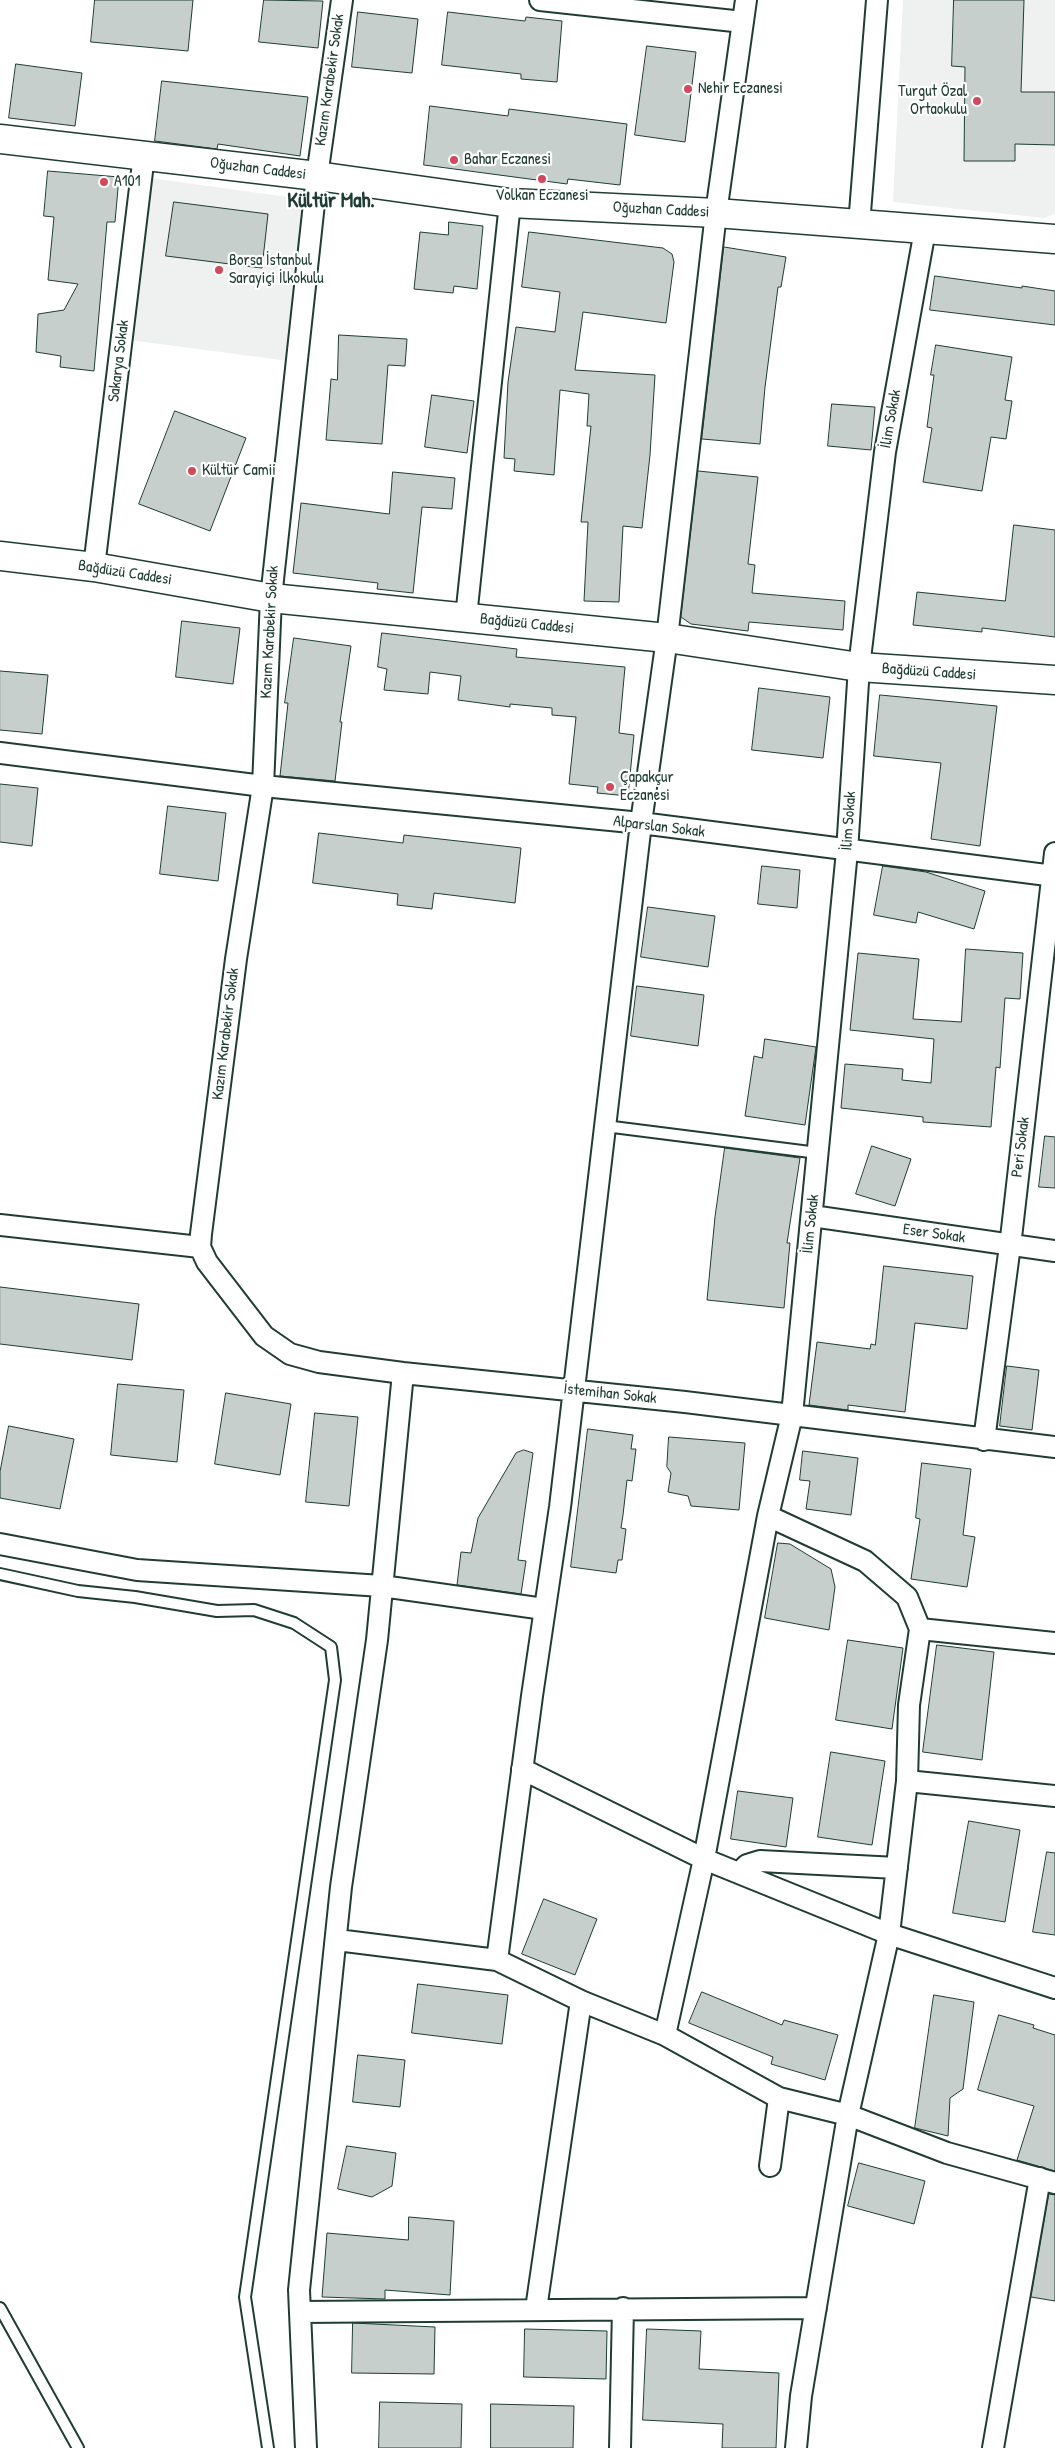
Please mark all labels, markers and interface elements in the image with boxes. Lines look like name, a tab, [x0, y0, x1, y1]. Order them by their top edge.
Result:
street label: Kazım Karabekir Sokak	[311, 13, 349, 147]
place label: Nehir Eczanesi	[698, 79, 783, 99]
place label: Turgut Özal Ortaokulu	[898, 82, 967, 120]
marker: Nehir Eczanesi	[682, 83, 694, 95]
marker: Turgut Özal Ortaokulu	[971, 95, 983, 107]
place label: Bahar Eczanesi	[464, 150, 551, 170]
street label: Oğuzhan Caddesi	[209, 154, 307, 184]
marker: Bahar Eczanesi	[448, 154, 460, 166]
place label: A101	[114, 172, 141, 192]
marker: Volkan Eczanesi	[536, 173, 548, 185]
marker: A101	[98, 176, 110, 188]
place label: Volkan Eczanesi	[495, 186, 589, 206]
district label: Kültür Mah.	[287, 188, 375, 214]
street label: Oğuzhan Caddesi	[612, 198, 710, 222]
place label: Borsa İstanbul Sarayiçi İlkokulu	[229, 251, 324, 289]
marker: Borsa İstanbul Sarayiçi İlkokulu	[213, 264, 225, 276]
street label: Sakarya Sokak	[104, 319, 134, 403]
street label: İlim Sokak	[876, 388, 906, 450]
place label: Kültür Camii	[202, 461, 276, 481]
marker: Kültür Camii	[186, 465, 198, 477]
street label: Bağdüzü Caddesi	[77, 556, 173, 590]
street label: Kazım Karabekir Sokak	[257, 565, 283, 699]
street label: Bağdüzü Caddesi	[479, 610, 575, 638]
street label: Bağdüzü Caddesi	[881, 659, 977, 685]
place label: Çapakçur Eczanesi	[620, 768, 674, 806]
marker: Çapakçur Eczanesi	[604, 781, 616, 793]
street label: İlim Sokak	[837, 791, 861, 851]
street label: Alparslan Sokak	[612, 812, 706, 842]
street label: Kazım Karabekir Sokak	[208, 967, 244, 1101]
street label: Peri Sokak	[1008, 1116, 1034, 1178]
street label: İlim Sokak	[798, 1193, 824, 1255]
street label: Eser Sokak	[902, 1220, 966, 1248]
street label: İstemihan Sokak	[563, 1380, 657, 1408]

